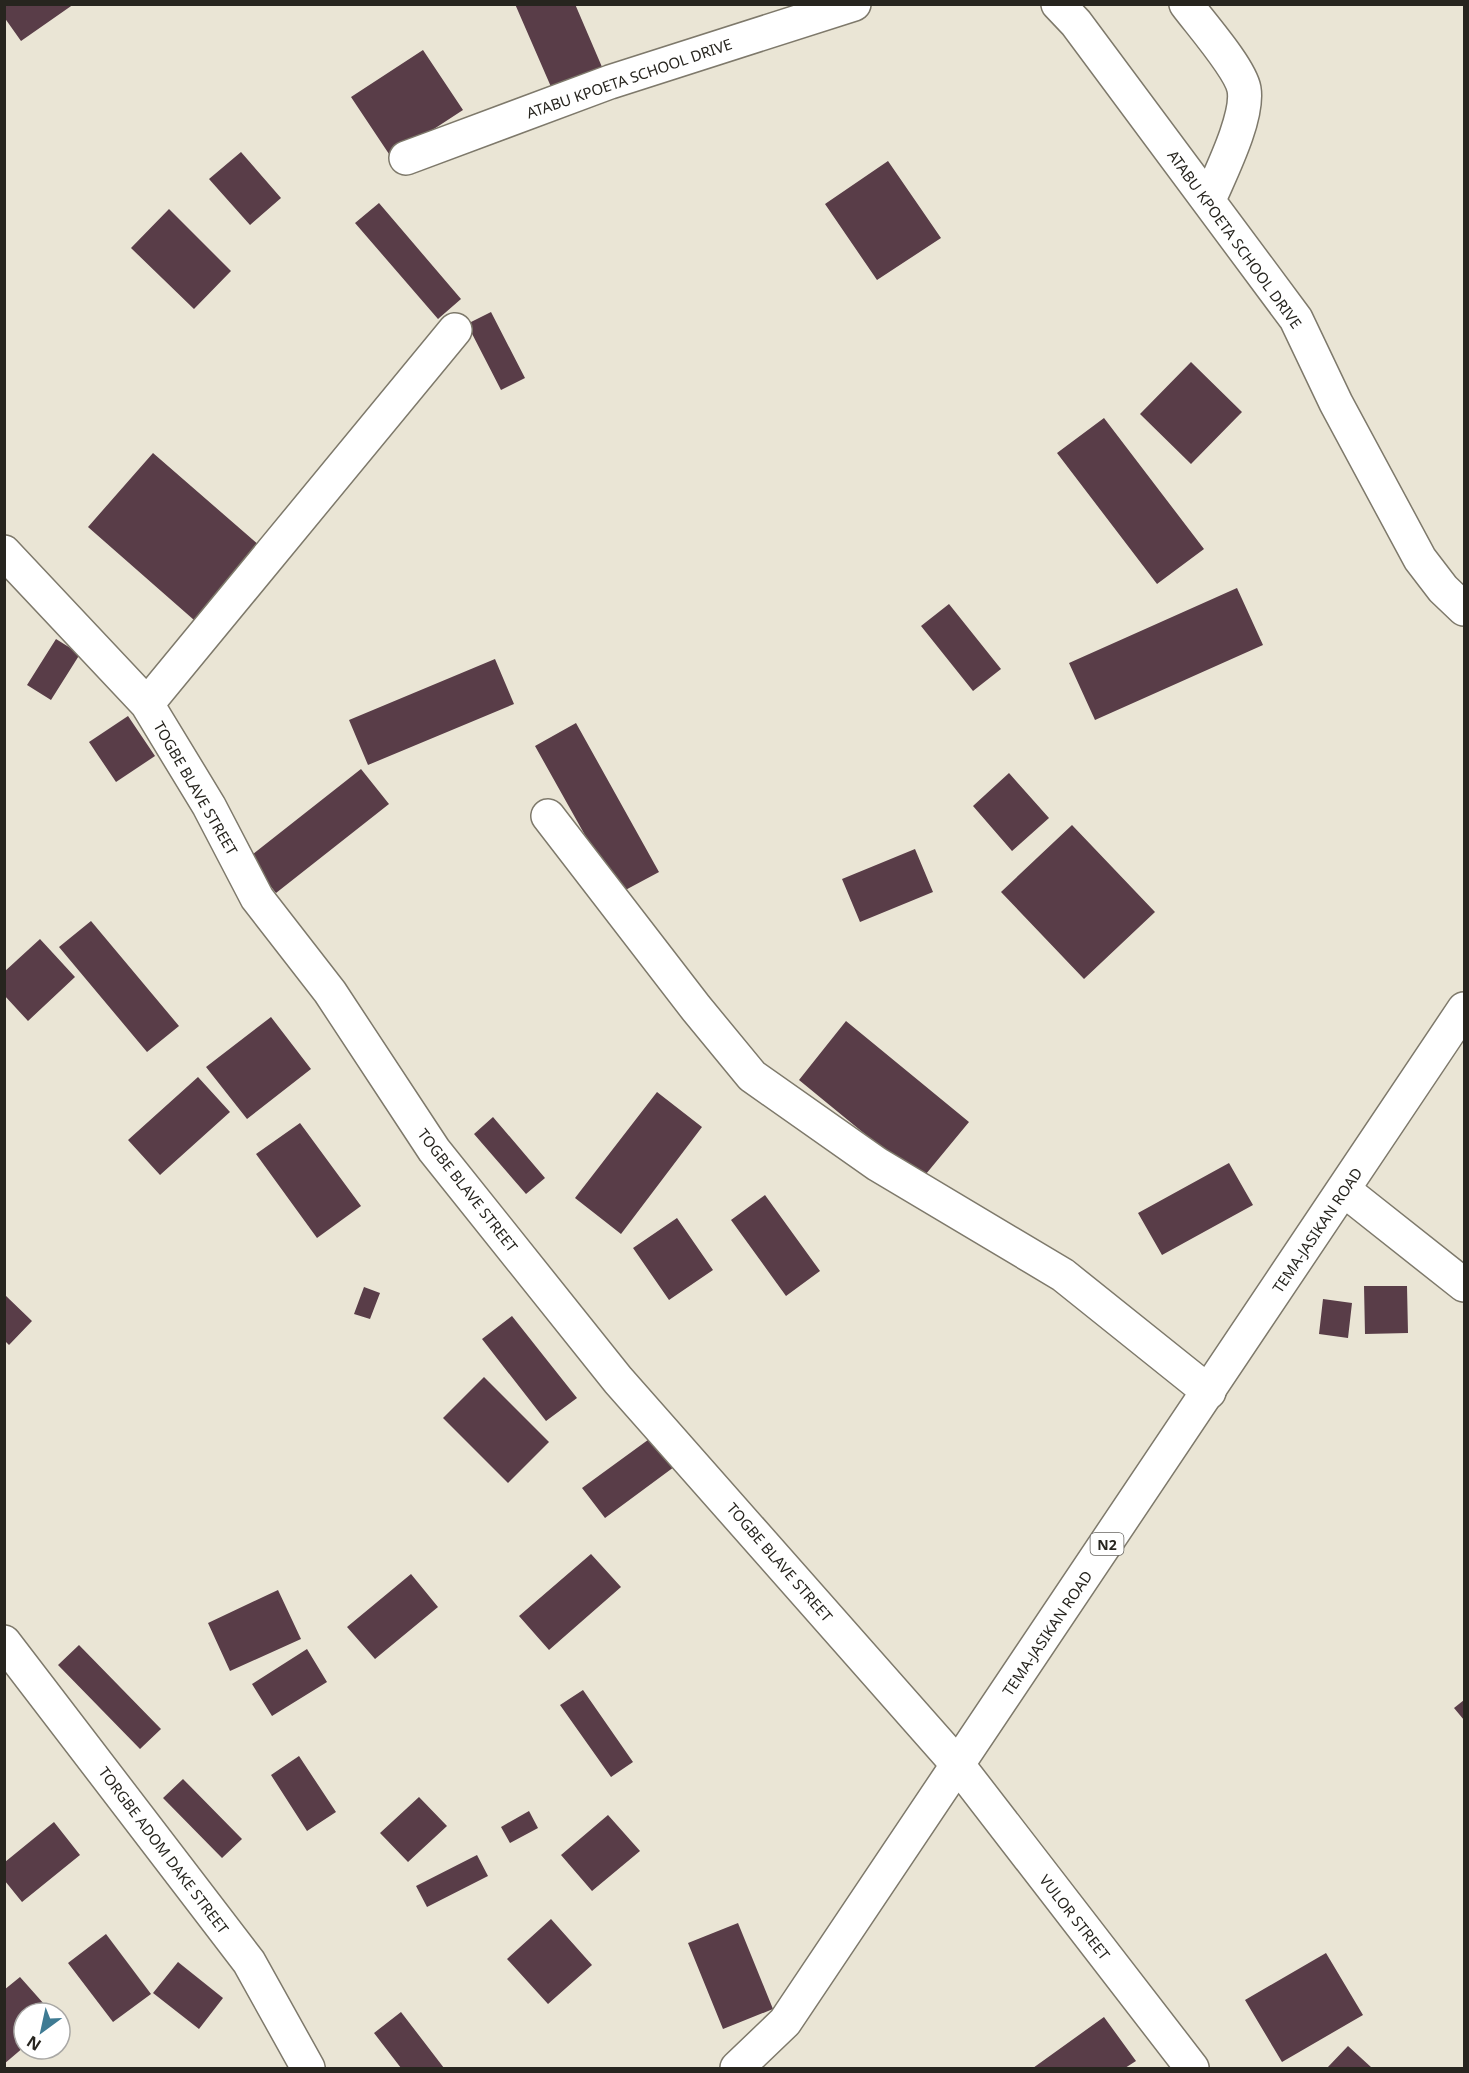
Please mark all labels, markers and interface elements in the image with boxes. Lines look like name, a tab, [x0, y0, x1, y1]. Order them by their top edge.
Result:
street label: ATABU KPOETA SCHOOL DRIVE	[524, 33, 734, 123]
street label: ATABU KPOETA SCHOOL DRIVE	[1163, 146, 1307, 332]
street label: TOGBE BLAVE STREET	[149, 717, 243, 859]
street label: TOGBE BLAVE STREET	[414, 1124, 523, 1256]
street label: TEMA-JASIKAN ROAD	[1268, 1163, 1366, 1297]
street label: TOGBE BLAVE STREET	[723, 1498, 838, 1626]
road number: N2	[1090, 1533, 1124, 1555]
street label: TEMA-JASIKAN ROAD	[998, 1566, 1096, 1700]
street label: TORGBE ADOM DAKE STREET	[94, 1762, 234, 1938]
street label: VULOR STREET	[1035, 1870, 1115, 1964]
north arrow	[12, 2001, 72, 2061]
text: N	[22, 2031, 45, 2056]

